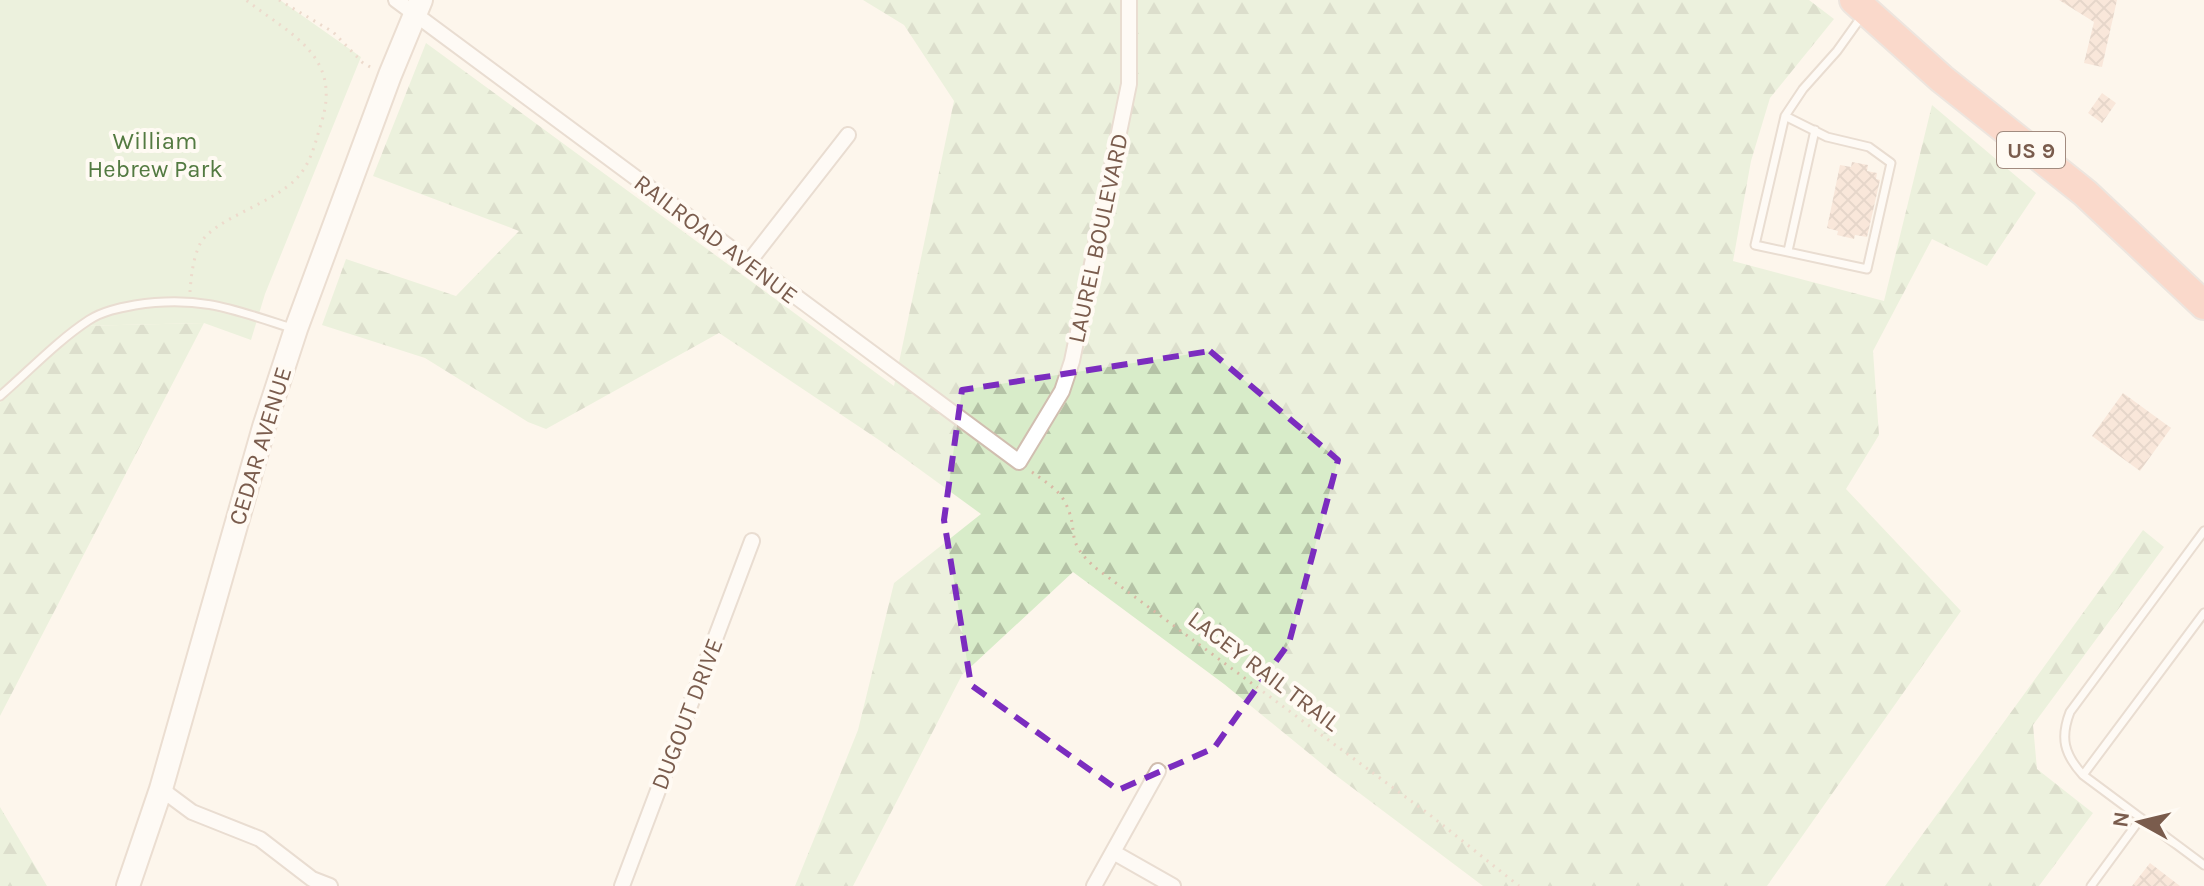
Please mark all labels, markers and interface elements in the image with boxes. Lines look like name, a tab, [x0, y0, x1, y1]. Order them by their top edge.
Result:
park label: William Hebrew Park	[87, 127, 223, 183]
street label: LAUREL BOULEVARD	[1062, 131, 1134, 345]
road number: US 9	[1997, 132, 2065, 168]
street label: RAILROAD AVENUE	[629, 168, 803, 310]
street label: CEDAR AVENUE	[223, 364, 297, 528]
street label: LACEY RAIL TRAIL	[1183, 605, 1346, 738]
street label: DUGOUT DRIVE	[645, 634, 729, 794]
north arrow	[2100, 782, 2180, 862]
text: N	[2107, 810, 2135, 829]

